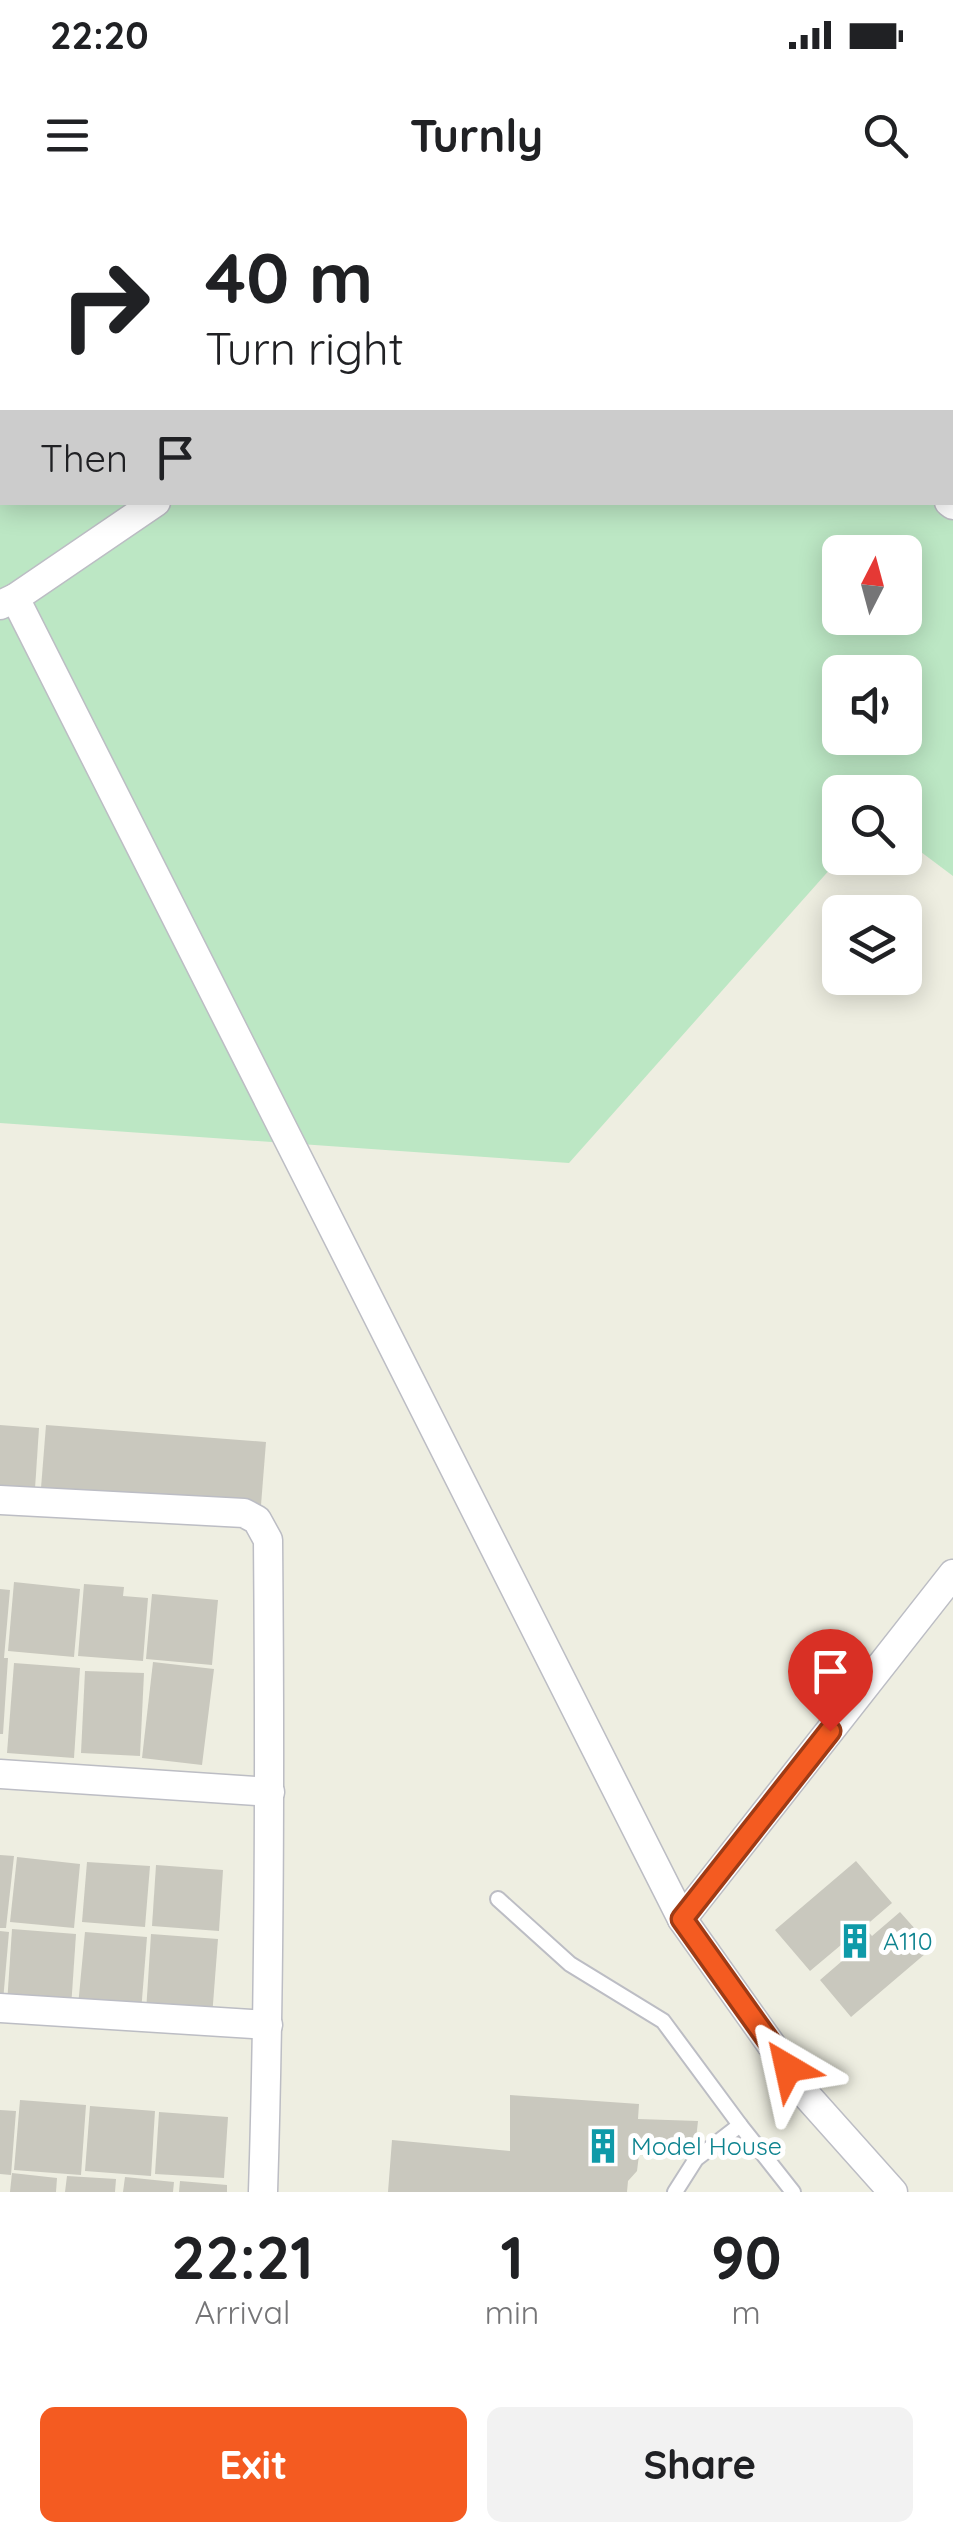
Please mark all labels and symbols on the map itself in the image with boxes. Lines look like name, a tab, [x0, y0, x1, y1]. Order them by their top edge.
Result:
north arrow	[822, 535, 922, 635]
pin	[788, 1629, 873, 1732]
building icon: A110	[836, 1922, 874, 1960]
place label: A110	[883, 1925, 933, 1956]
position arrow	[736, 2016, 840, 2120]
building icon: Model House	[584, 2127, 622, 2165]
place label: Model House	[631, 2130, 782, 2161]

